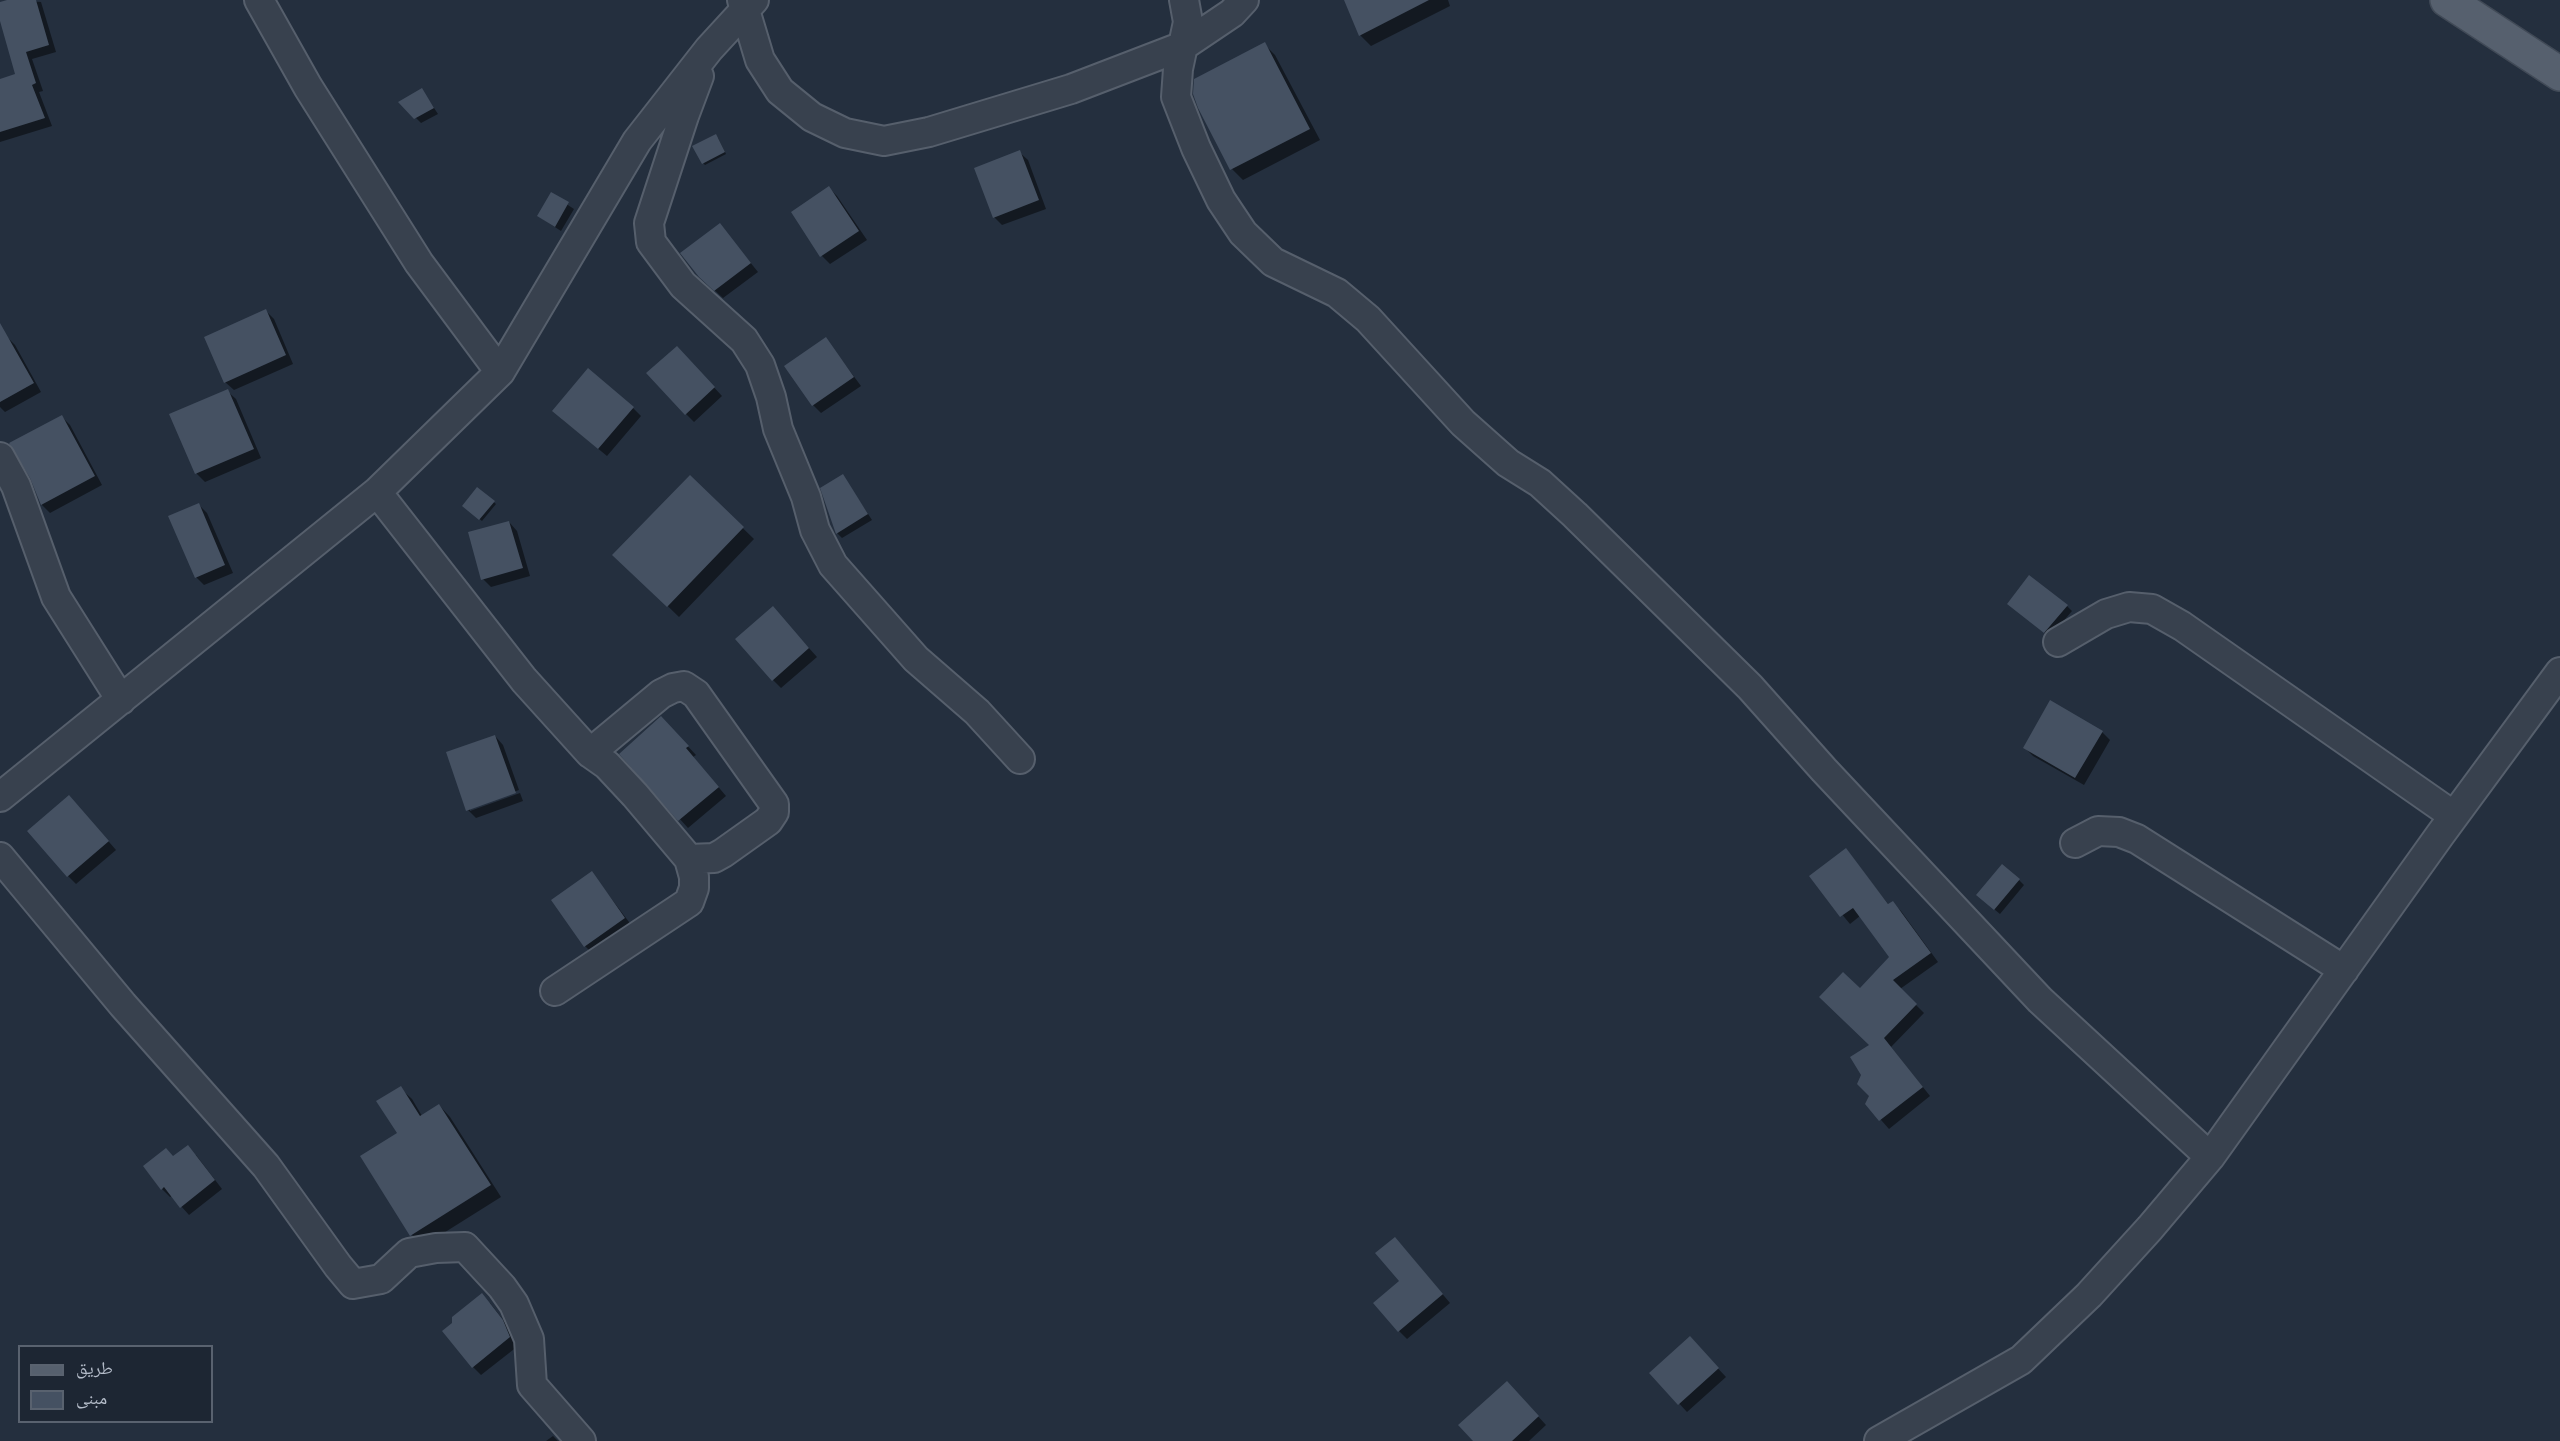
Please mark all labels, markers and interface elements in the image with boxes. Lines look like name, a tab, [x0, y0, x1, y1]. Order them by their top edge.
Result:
legend	[18, 1345, 213, 1423]
text: طريق	[76, 1357, 113, 1378]
text: مبنى	[76, 1387, 107, 1408]

